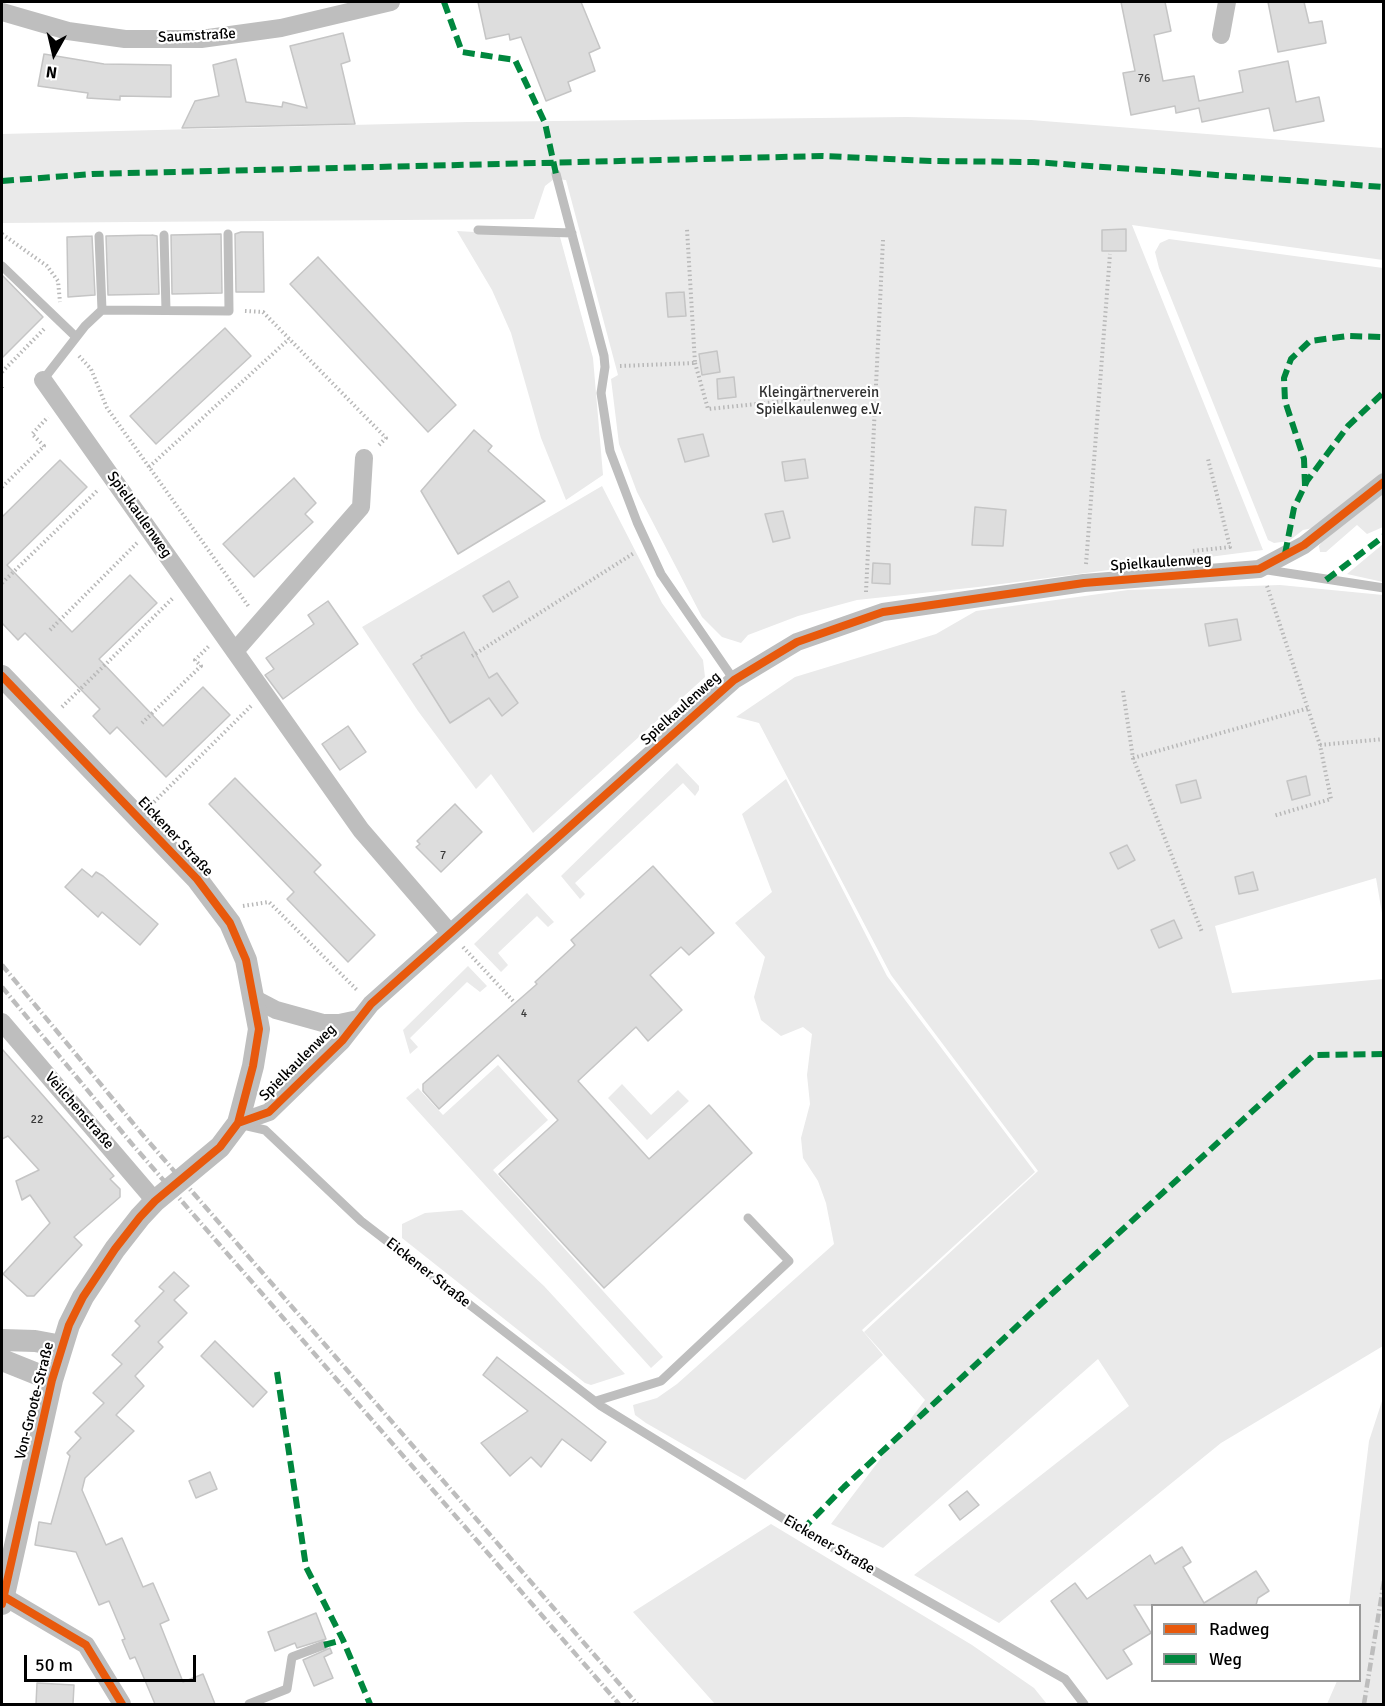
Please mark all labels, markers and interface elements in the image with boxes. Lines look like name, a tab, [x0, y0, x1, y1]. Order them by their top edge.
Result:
north arrow	[24, 24, 84, 84]
street label: Saumstraße	[158, 25, 236, 47]
text: N	[45, 61, 58, 83]
house number: 76	[1138, 72, 1150, 86]
park label: Kleingärtnerverein Spielkaulenweg e.V.	[756, 384, 882, 419]
street label: Spielkaulenweg	[103, 468, 175, 562]
street label: Spielkaulenweg	[1110, 550, 1212, 576]
street label: Spielkaulenweg	[637, 668, 725, 750]
street label: Eickener Straße	[134, 793, 216, 881]
house number: 7	[440, 849, 446, 863]
house number: 4	[521, 1007, 527, 1021]
street label: Spielkaulenweg	[256, 1021, 340, 1105]
street label: Veilchenstraße	[41, 1069, 117, 1153]
house number: 22	[31, 1113, 43, 1127]
street label: Eickener Straße	[382, 1234, 474, 1312]
street label: Von-Groote-Straße	[12, 1340, 58, 1462]
street label: Eickener Straße	[780, 1512, 878, 1578]
legend	[1151, 1604, 1361, 1682]
text: Radweg	[1209, 1618, 1270, 1640]
scale bar	[27, 1643, 200, 1681]
text: Weg	[1209, 1648, 1242, 1670]
text: 50 m	[35, 1654, 73, 1676]

